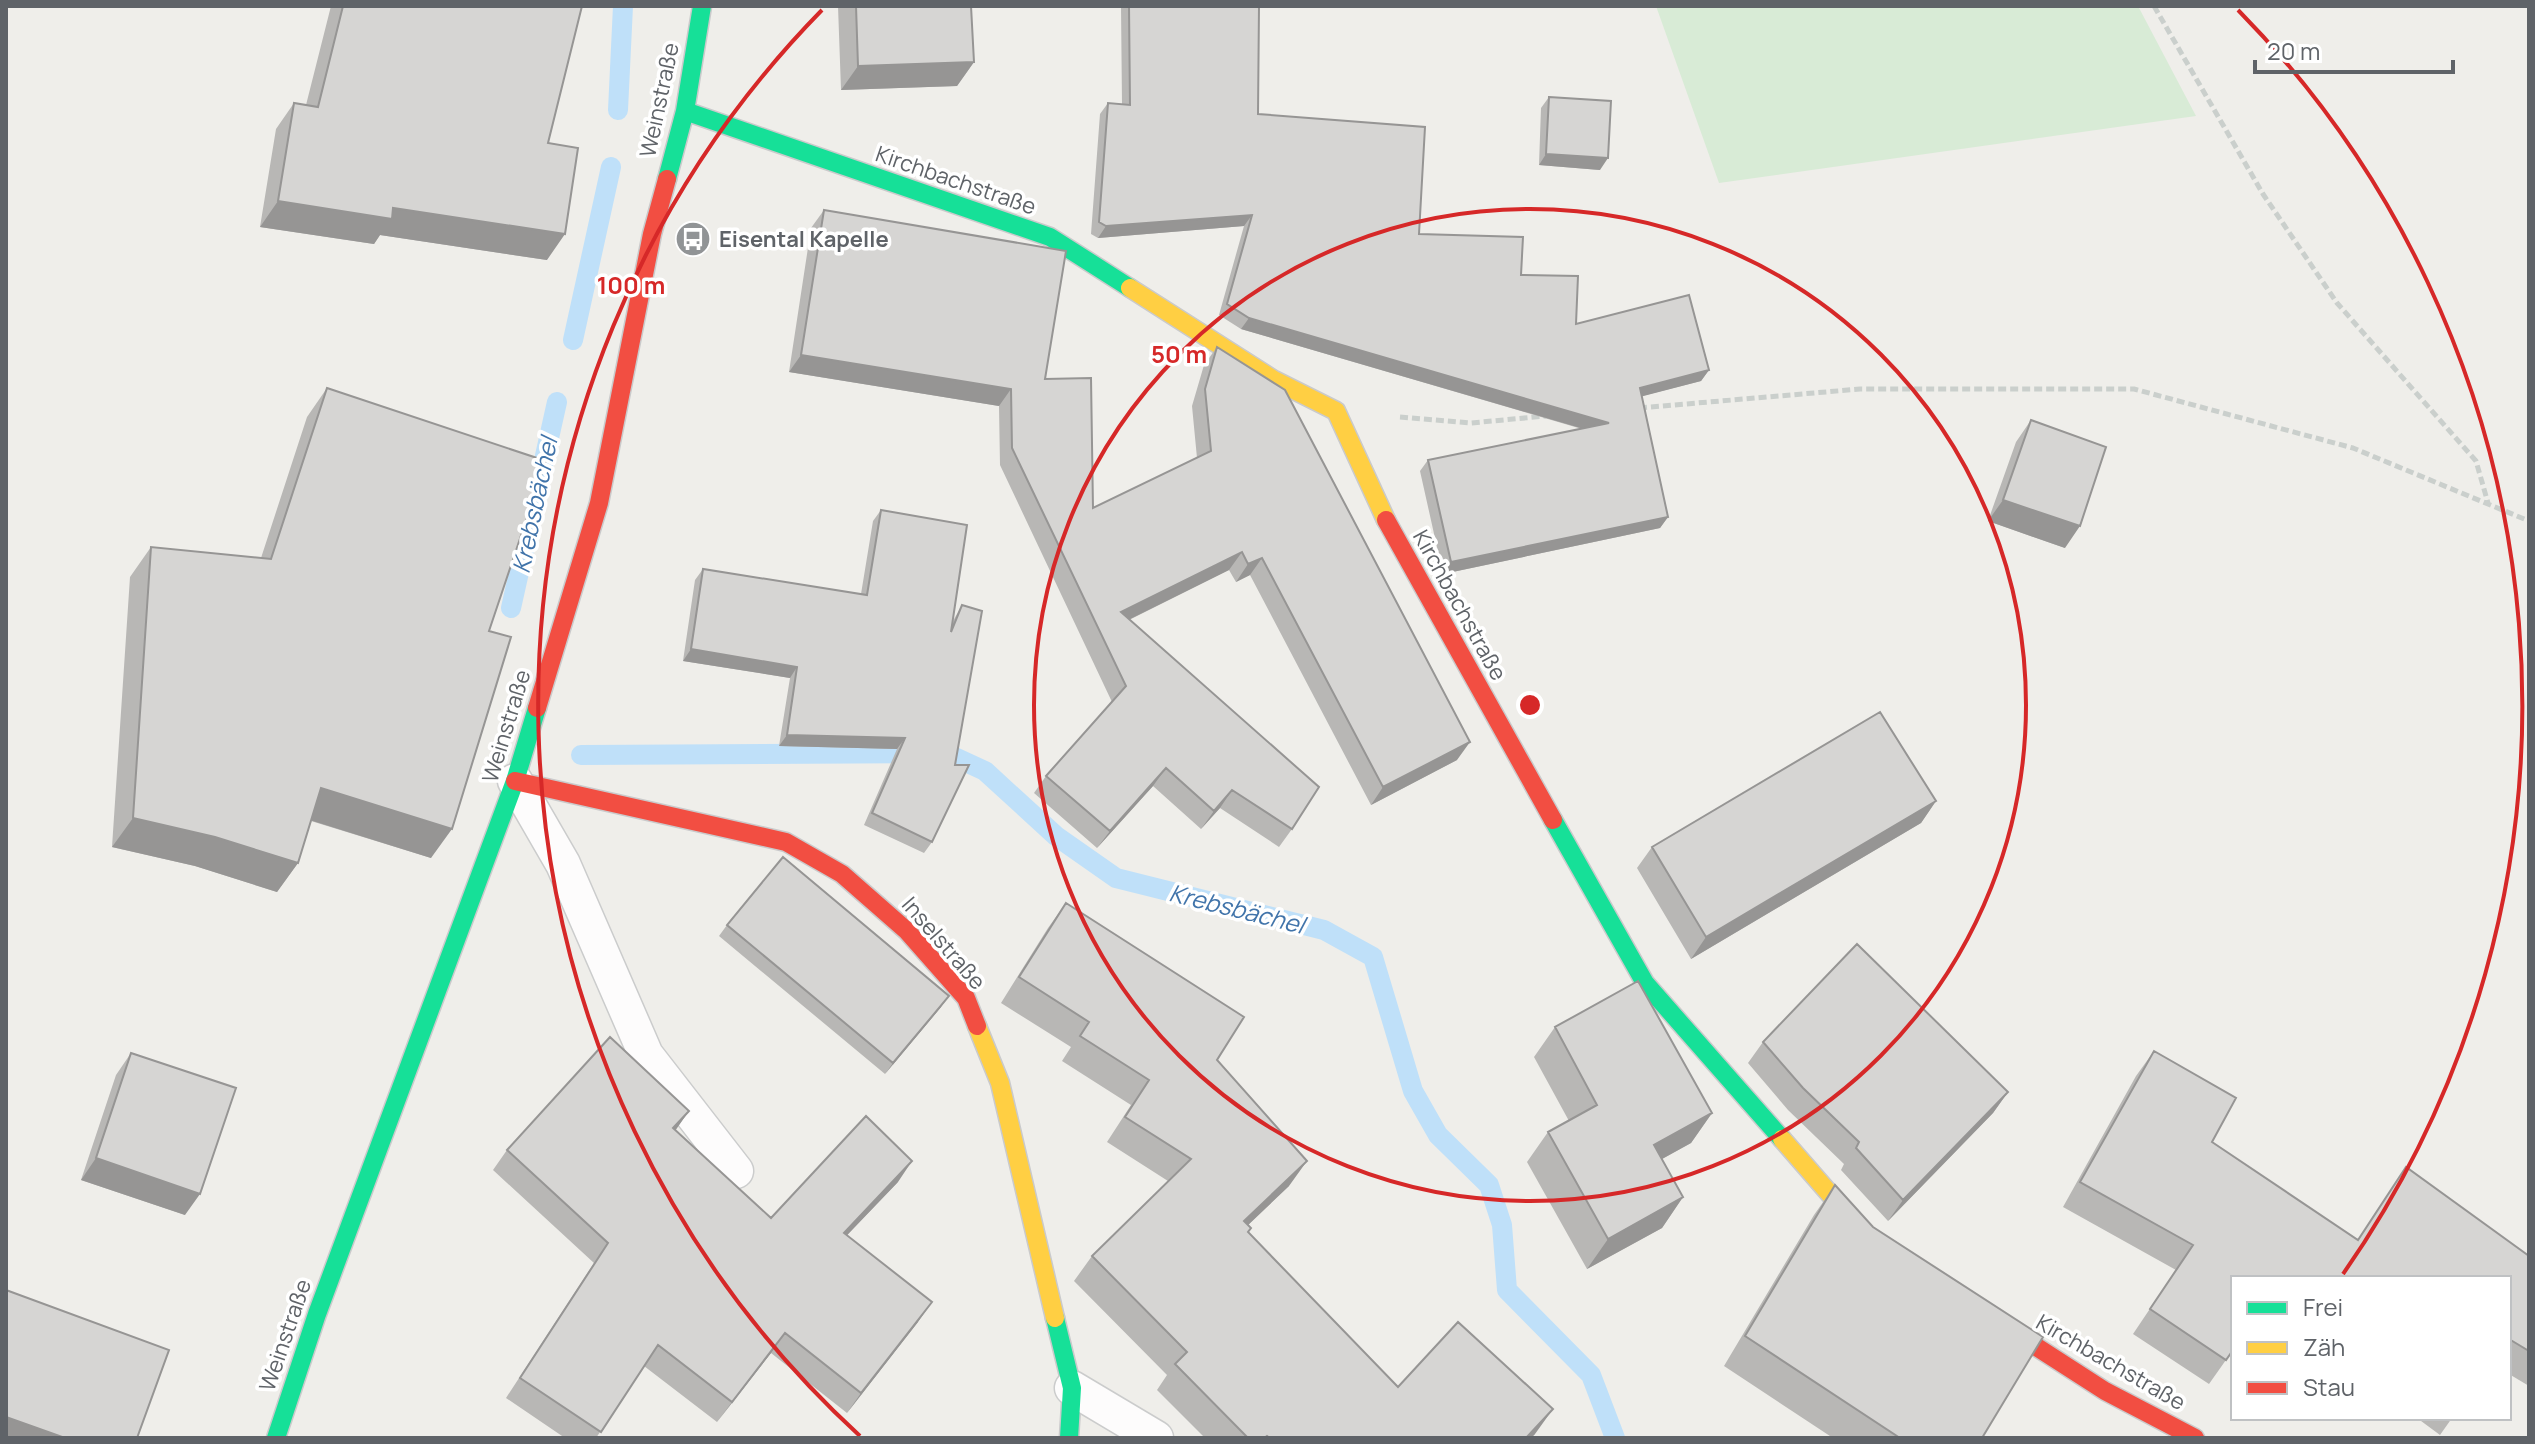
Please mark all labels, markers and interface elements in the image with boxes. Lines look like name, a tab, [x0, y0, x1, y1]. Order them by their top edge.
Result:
scale bar	[2255, 24, 2453, 74]
text: 20 m	[2267, 34, 2320, 67]
street label: Weinstraße	[632, 40, 686, 160]
street label: Kirchbachstraße	[872, 139, 1040, 222]
bus stop icon: Eisental Kapelle	[674, 220, 712, 258]
place label: Eisental Kapelle	[719, 224, 889, 254]
text: 100 m	[597, 268, 665, 301]
text: 50 m	[1151, 337, 1207, 370]
water label: Krebsbächel	[504, 431, 565, 576]
street label: Kirchbachstraße	[1406, 524, 1514, 686]
street label: Weinstraße	[475, 666, 537, 786]
centre of rings	[1516, 691, 1544, 719]
water label: Krebsbächel	[1166, 875, 1311, 942]
street label: Inselstraße	[895, 890, 993, 996]
street label: Weinstraße	[252, 1275, 318, 1395]
legend	[2231, 1276, 2511, 1420]
text: Frei	[2303, 1290, 2343, 1323]
street label: Kirchbachstraße	[2031, 1307, 2191, 1417]
text: Zäh	[2303, 1330, 2345, 1363]
text: Stau	[2303, 1370, 2355, 1403]

